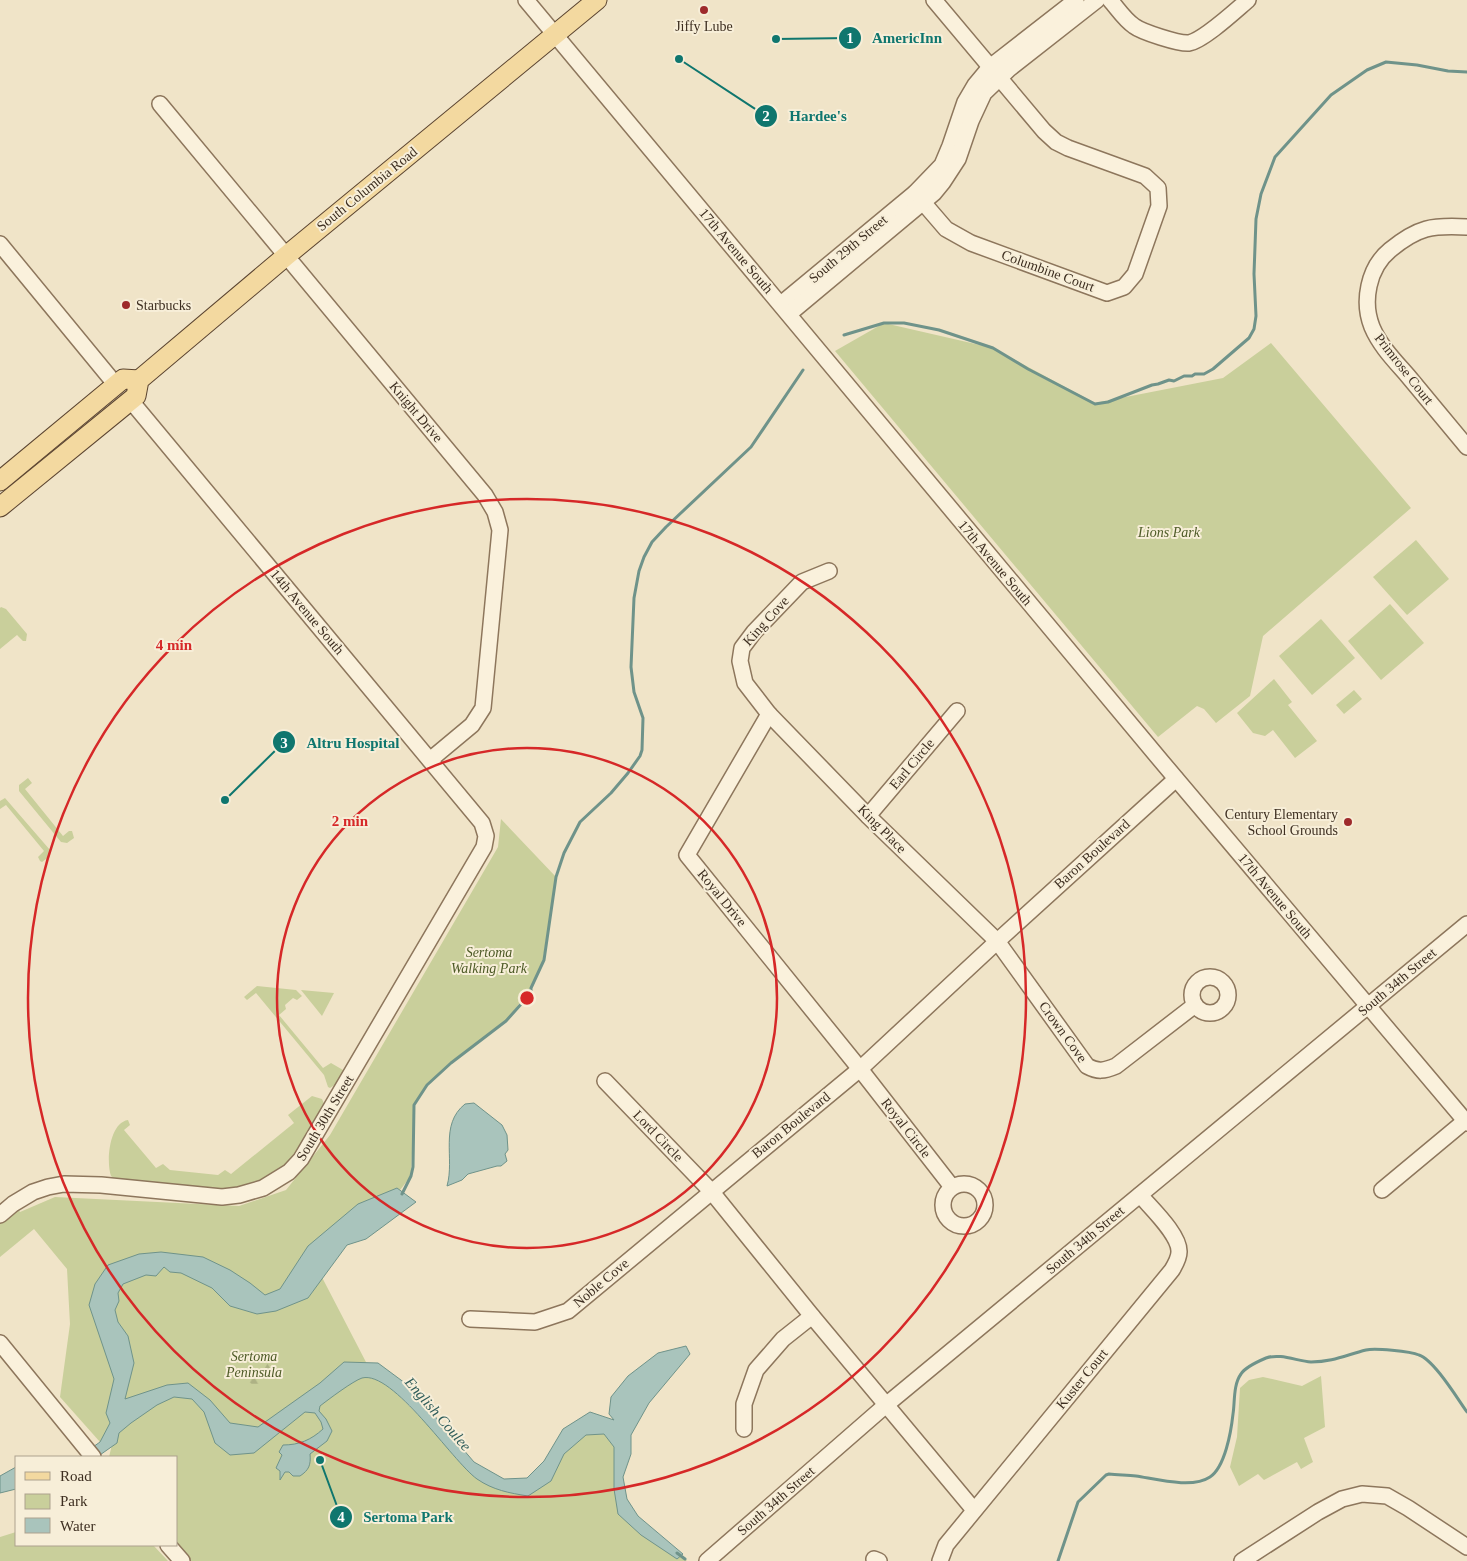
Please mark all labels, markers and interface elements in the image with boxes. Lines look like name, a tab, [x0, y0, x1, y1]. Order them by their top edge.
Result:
marker: Jiffy Lube	[698, 4, 710, 16]
place label: Jiffy Lube	[675, 19, 733, 34]
callout: AmericInn	[837, 23, 952, 53]
text: 1	[846, 30, 854, 46]
text: AmericInn	[872, 30, 943, 46]
callout: Hardee's	[754, 101, 856, 131]
text: 2	[762, 108, 770, 124]
text: Hardee's	[789, 108, 847, 124]
street label: South Columbia Road	[314, 144, 420, 234]
street label: 17th Avenue South	[696, 205, 776, 297]
street label: South 29th Street	[806, 212, 890, 286]
street label: Columbine Court	[1000, 247, 1097, 295]
place label: Starbucks	[136, 298, 191, 313]
marker: Starbucks	[120, 299, 132, 311]
street label: Primrose Court	[1372, 331, 1436, 408]
street label: Knight Drive	[386, 379, 446, 445]
street label: 17th Avenue South	[955, 517, 1035, 609]
park label: Lions Park	[1137, 525, 1201, 540]
street label: 14th Avenue South	[267, 566, 347, 658]
street label: King Cove	[740, 593, 792, 649]
text: 4 min	[156, 637, 193, 653]
callout: Altru Hospital	[272, 727, 410, 757]
text: 3	[280, 735, 288, 751]
text: Altru Hospital	[307, 735, 399, 751]
street label: Earl Circle	[887, 736, 937, 792]
street label: King Place	[855, 802, 909, 856]
place label: Century Elementary School Grounds	[1225, 807, 1338, 838]
text: 2 min	[332, 813, 369, 829]
street label: Baron Boulevard	[1051, 816, 1133, 892]
marker: Century Elementary School Grounds	[1342, 816, 1354, 828]
street label: 17th Avenue South	[1235, 850, 1315, 942]
street label: Royal Drive	[695, 867, 749, 929]
park label: Sertoma Walking Park	[451, 945, 528, 976]
street label: South 34th Street	[1355, 945, 1439, 1019]
centre of rings	[518, 989, 536, 1007]
street label: Crown Cove	[1036, 999, 1090, 1065]
street label: South 30th Street	[294, 1072, 357, 1164]
street label: Baron Boulevard	[749, 1089, 833, 1161]
street label: Royal Circle	[878, 1095, 934, 1161]
street label: Lord Circle	[630, 1107, 686, 1165]
street label: South 34th Street	[1043, 1203, 1127, 1277]
street label: Noble Cove	[570, 1256, 632, 1310]
street label: Kuster Court	[1053, 1346, 1111, 1412]
park label: Sertoma Peninsula	[225, 1349, 282, 1380]
water label: English Coulee	[401, 1373, 474, 1454]
legend	[15, 1456, 178, 1546]
street label: South 34th Street	[734, 1463, 818, 1539]
text: Road	[60, 1468, 92, 1484]
text: Park	[60, 1493, 88, 1509]
callout: Sertoma Park	[329, 1502, 463, 1532]
text: 4	[337, 1509, 345, 1525]
text: Sertoma Park	[363, 1509, 453, 1525]
text: Water	[60, 1518, 95, 1534]

